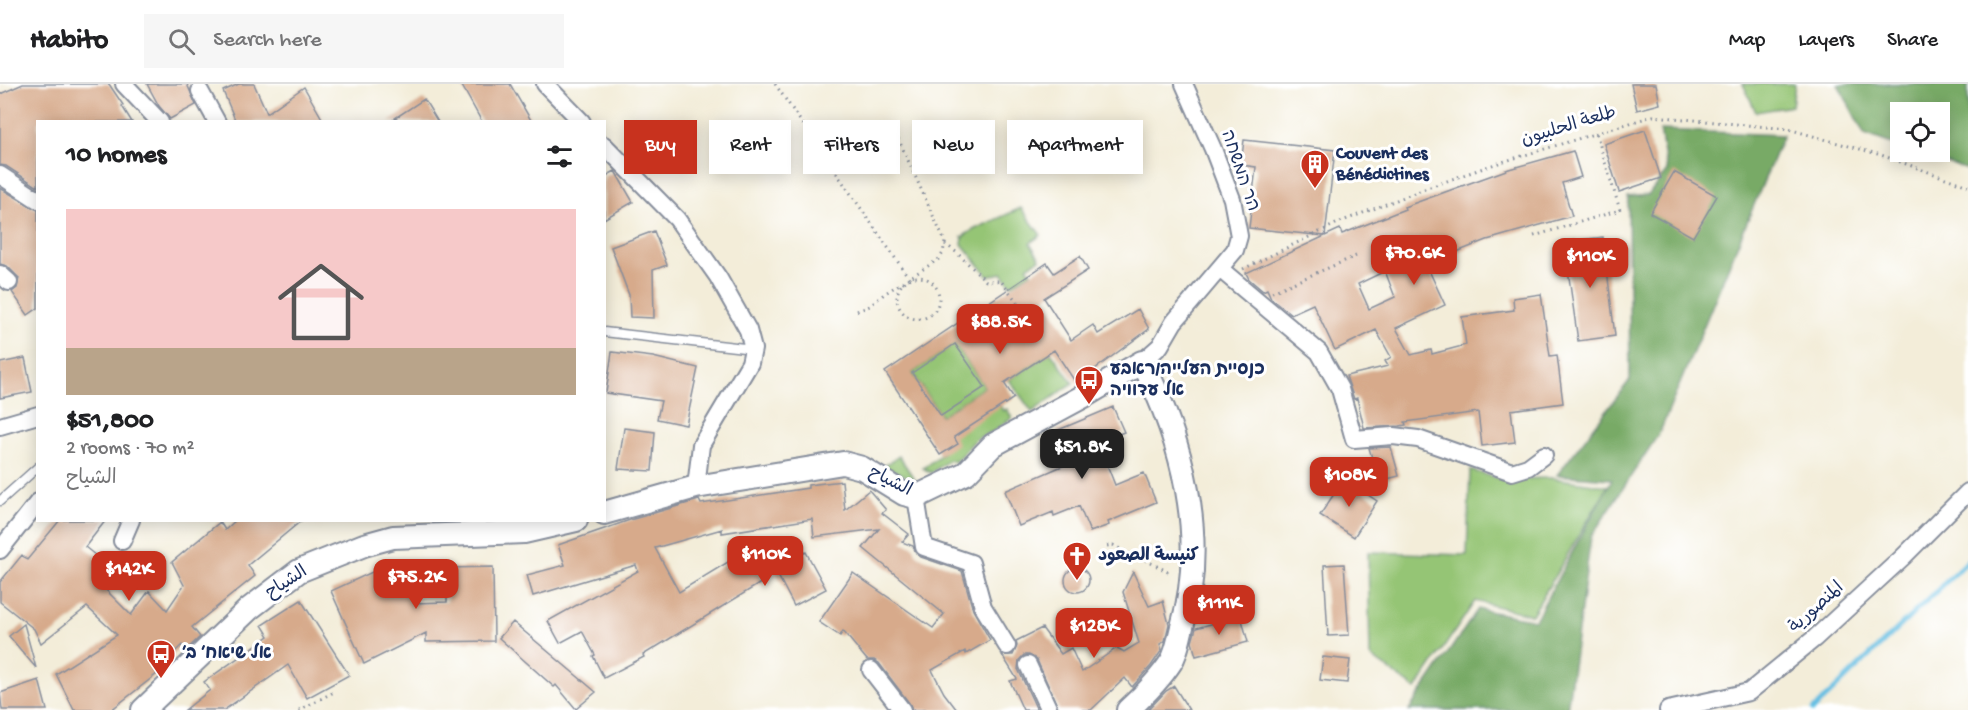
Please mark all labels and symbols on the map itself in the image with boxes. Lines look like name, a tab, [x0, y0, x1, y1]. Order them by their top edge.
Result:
street label: طلعة الحلبيون	[1519, 103, 1619, 151]
street label: הר המשחה	[1215, 128, 1263, 214]
place label: Couvent des Bénédictines	[1335, 144, 1430, 186]
building icon: Couvent des Bénédictines	[1299, 148, 1331, 190]
pin: $70.6K	[1365, 235, 1463, 286]
pin: $110K	[1548, 238, 1632, 289]
pin: $88.5K	[951, 304, 1049, 355]
place label: כנסיית העלייה/ראבע אל עדוויה	[1110, 359, 1265, 402]
bus stop icon: כנסיית העלייה/ראבע אל עדוויה	[1073, 364, 1105, 406]
pin: $51.8K	[1033, 429, 1131, 480]
pin: $108K	[1307, 457, 1391, 508]
street label: الشياح	[865, 462, 915, 502]
pin: $110K	[723, 536, 807, 587]
church icon: كنيسة الصعود	[1061, 540, 1093, 582]
place label: كنيسة الصعود	[1098, 545, 1199, 567]
pin: $142K	[87, 551, 171, 602]
pin: $75.2K	[367, 559, 465, 610]
street label: الشياح	[262, 562, 312, 604]
street label: المنصورية	[1785, 578, 1849, 638]
pin: $111K	[1177, 585, 1261, 636]
pin: $128K	[1052, 608, 1136, 659]
bus stop icon: אל שיאח׳ ב׳	[145, 638, 177, 680]
place label: אל שיאח׳ ב׳	[182, 642, 272, 665]

